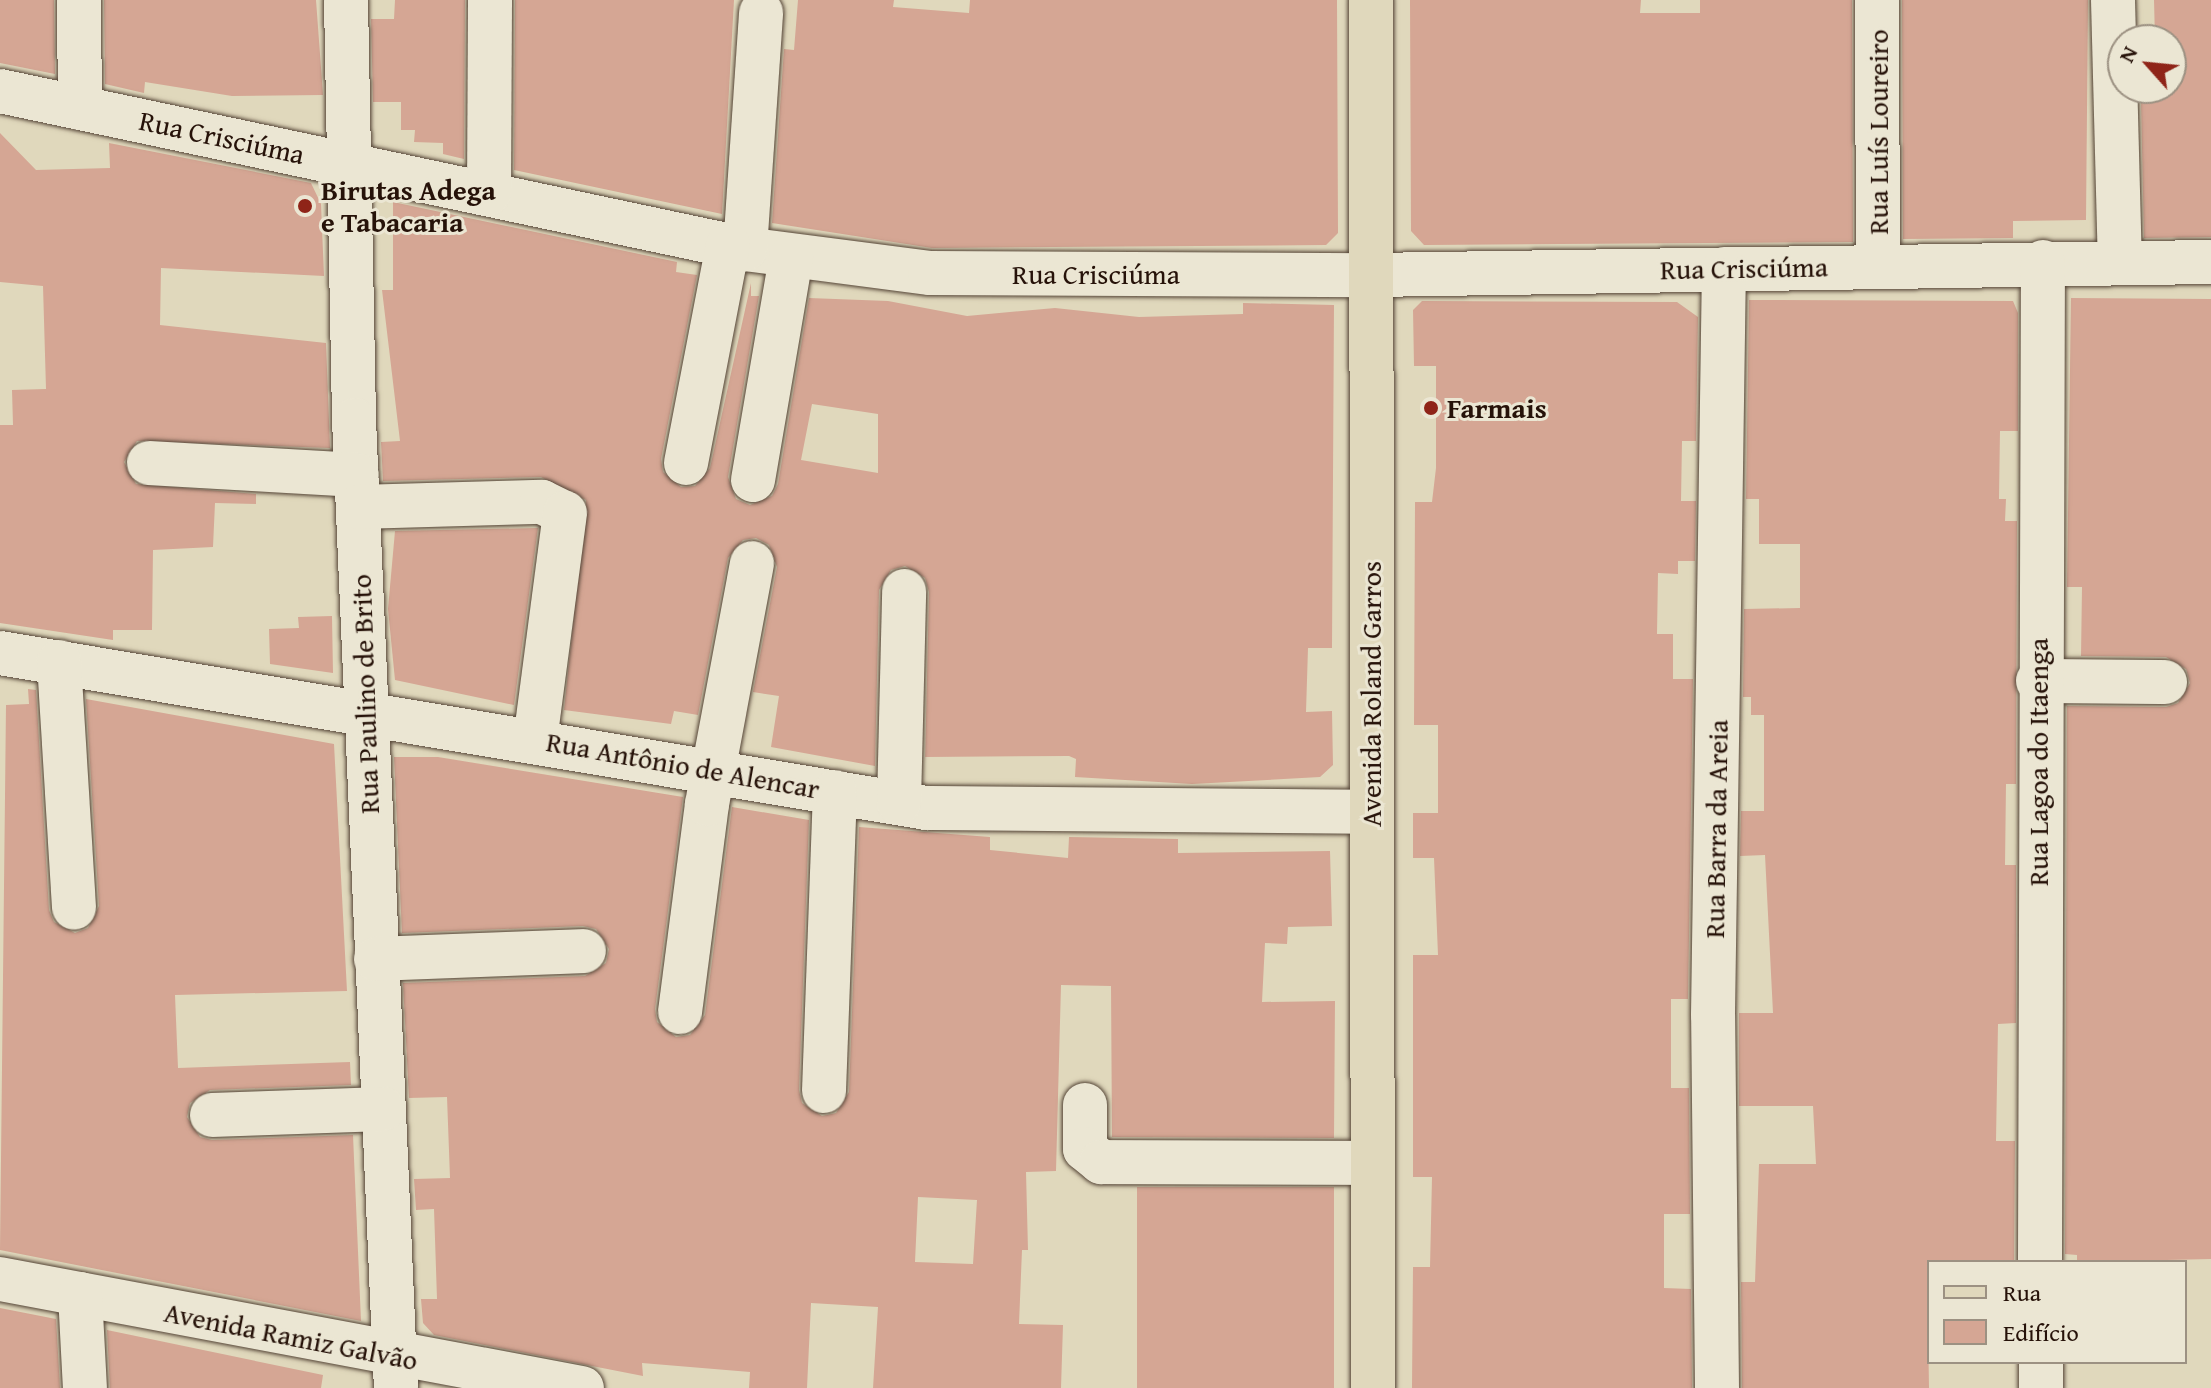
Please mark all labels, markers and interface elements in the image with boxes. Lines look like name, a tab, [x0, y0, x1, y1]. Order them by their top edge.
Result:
north arrow	[2107, 24, 2187, 104]
street label: Rua Luís Loureiro	[1861, 29, 1895, 235]
text: N	[2110, 40, 2145, 68]
street label: Rua Crisciúma	[136, 103, 308, 171]
place label: Birutas Adega e Tabacaria	[321, 173, 496, 239]
marker: Birutas Adega e Tabacaria	[296, 197, 314, 215]
street label: Rua Crisciúma	[1660, 250, 1828, 286]
street label: Rua Crisciúma	[1012, 257, 1180, 291]
place label: Farmais	[1447, 391, 1547, 425]
marker: Farmais	[1422, 399, 1440, 417]
street label: Avenida Roland Garros	[1354, 561, 1388, 827]
street label: Rua Paulino de Brito	[344, 574, 386, 814]
street label: Rua Lagoa do Itaenga	[2021, 638, 2055, 886]
street label: Rua Barra da Areia	[1697, 719, 1735, 939]
street label: Rua Antônio de Alencar	[544, 724, 822, 806]
legend	[1927, 1260, 2187, 1364]
text: Rua	[2003, 1275, 2041, 1310]
street label: Avenida Ramiz Galvão	[161, 1295, 421, 1377]
text: Edifício	[2003, 1315, 2079, 1350]

